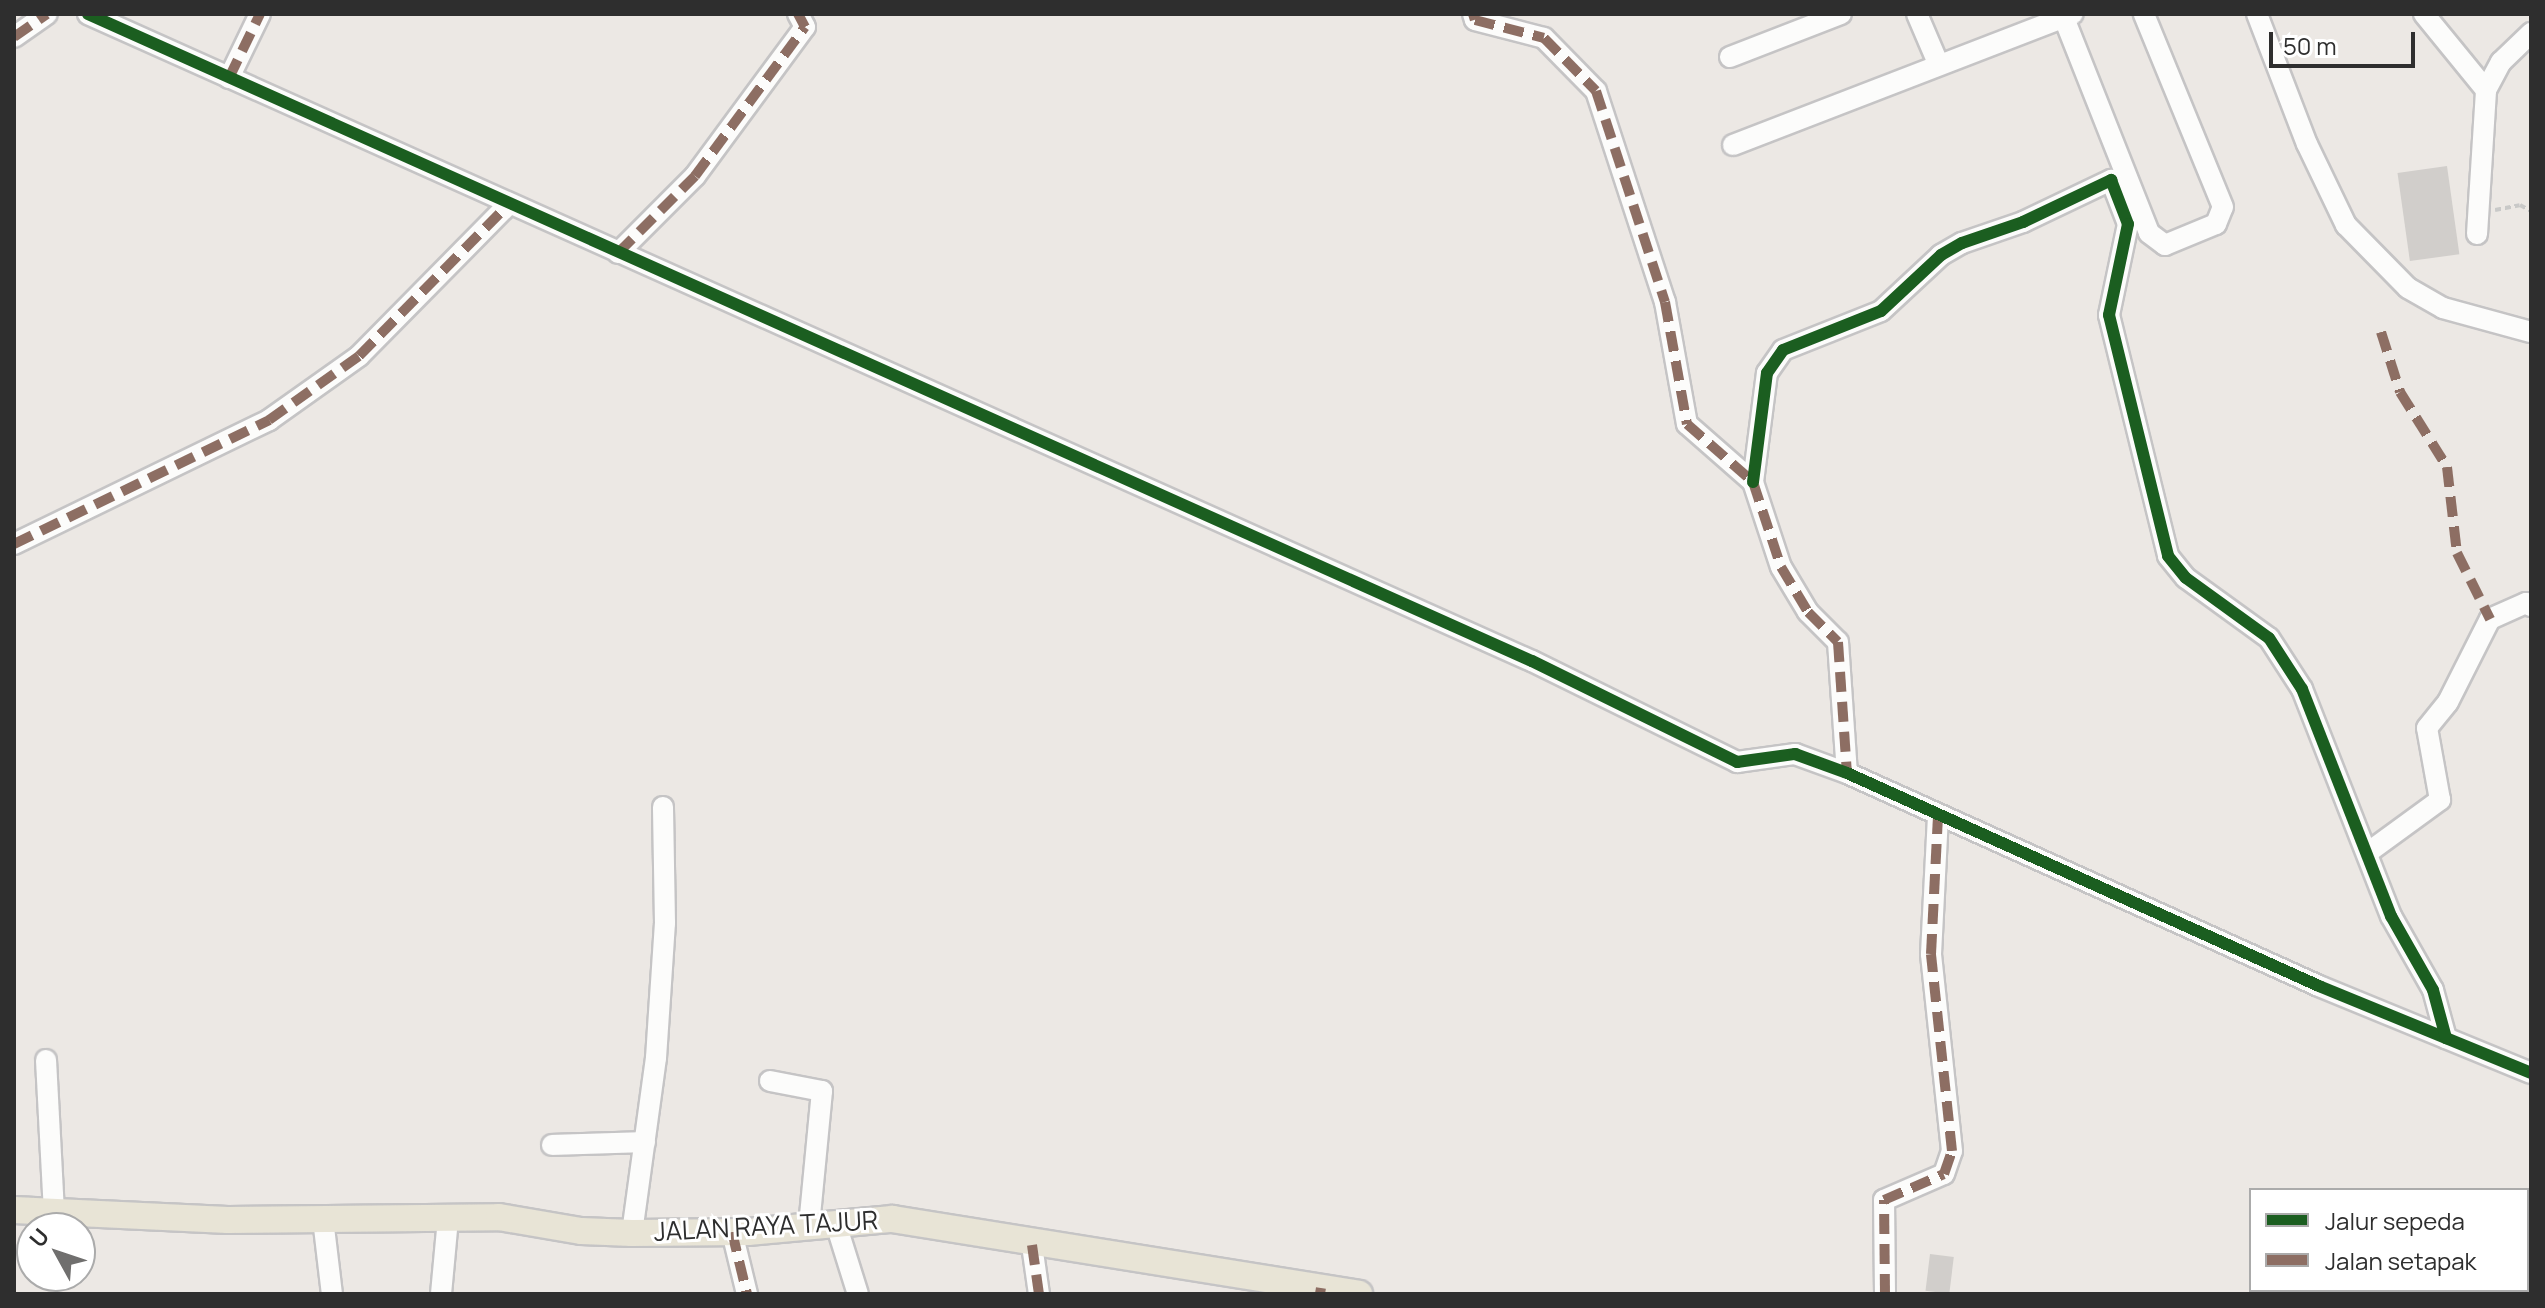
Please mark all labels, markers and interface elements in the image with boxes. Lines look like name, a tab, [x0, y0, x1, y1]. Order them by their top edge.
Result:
scale bar	[2273, 16, 2419, 66]
text: 50 m	[2283, 29, 2337, 62]
legend	[2249, 1188, 2529, 1292]
text: Jalur sepeda	[2325, 1204, 2465, 1237]
street label: JALAN RAYA TAJUR	[653, 1205, 879, 1247]
north arrow	[16, 1212, 96, 1292]
text: U	[23, 1222, 56, 1254]
text: Jalan setapak	[2325, 1244, 2476, 1277]

